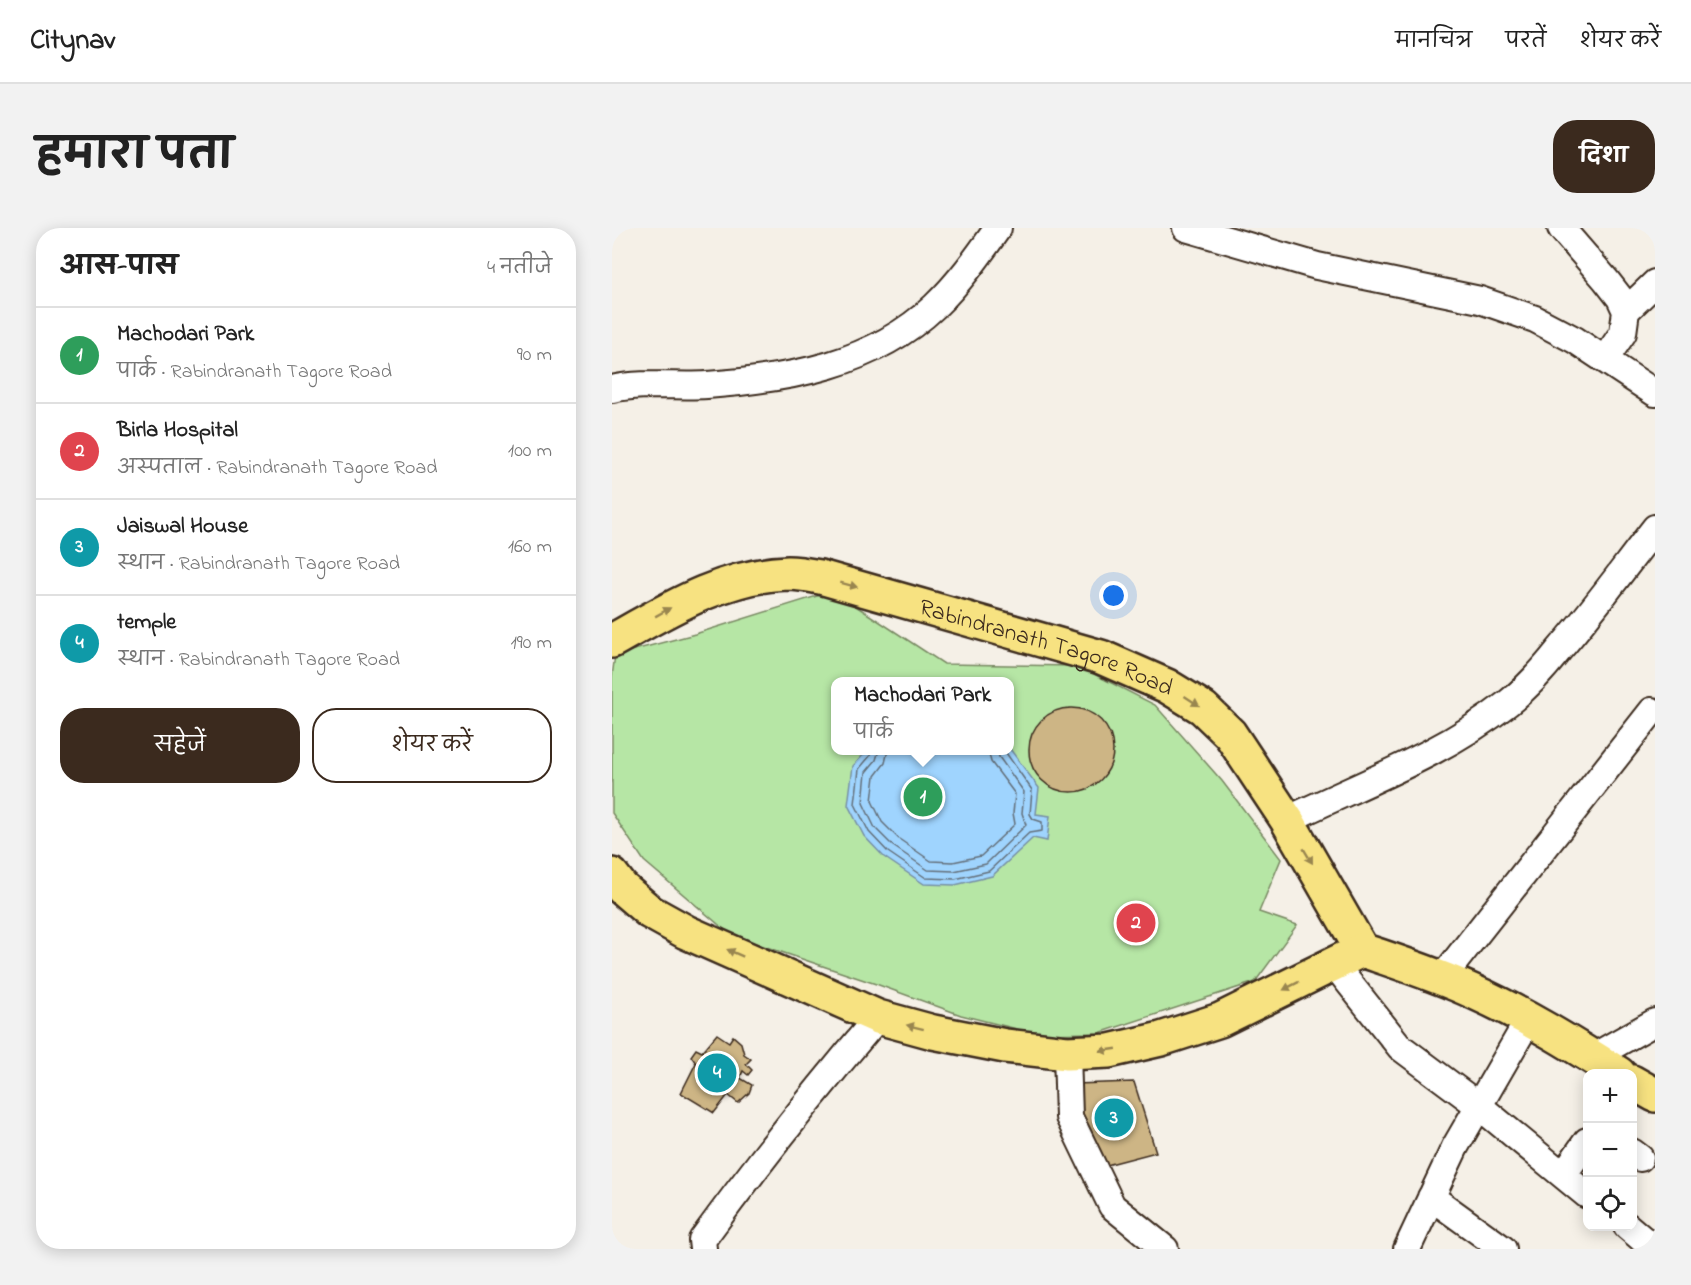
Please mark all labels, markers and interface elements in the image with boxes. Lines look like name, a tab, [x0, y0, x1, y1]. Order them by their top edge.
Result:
text: Citynav	[30, 21, 115, 62]
text: मानचित्र	[1395, 27, 1472, 57]
text: परतें	[1505, 27, 1546, 57]
text: शेयर करें	[1579, 27, 1661, 57]
button: दिशा	[1553, 120, 1655, 193]
text: हमारा पता	[36, 126, 233, 187]
text: आस-पास	[60, 249, 178, 287]
text: 4 नतीजे	[487, 254, 552, 283]
text: Machodari Park	[117, 319, 254, 351]
text: 1	[76, 341, 83, 370]
text: 90 m	[517, 341, 552, 370]
text: पार्क · Rabindranath Tagore Road	[117, 358, 392, 387]
text: Birla Hospital	[117, 415, 238, 447]
text: 2	[75, 437, 84, 466]
text: 100 m	[508, 437, 552, 466]
text: अस्पताल · Rabindranath Tagore Road	[117, 454, 437, 483]
text: Jaiswal House	[117, 511, 248, 543]
text: 3	[75, 533, 84, 562]
text: 160 m	[508, 533, 552, 562]
text: स्थान · Rabindranath Tagore Road	[117, 550, 400, 579]
one-way arrow	[840, 581, 858, 590]
your location	[1099, 581, 1128, 610]
street label: Rabindranath Tagore Road	[915, 591, 1179, 707]
text: temple	[117, 607, 176, 639]
one-way arrow	[655, 607, 672, 617]
text: 4	[75, 629, 84, 658]
text: 190 m	[510, 629, 552, 658]
text: स्थान · Rabindranath Tagore Road	[117, 646, 400, 675]
popup	[831, 677, 1014, 755]
text: Machodari Park	[854, 680, 991, 712]
one-way arrow	[1183, 696, 1200, 707]
button: सहेजें	[60, 708, 300, 783]
button: शेयर करें	[312, 708, 552, 783]
text: पार्क	[854, 719, 893, 748]
pin: 1	[904, 774, 942, 820]
one-way arrow	[1302, 848, 1313, 864]
pin: 2	[1116, 900, 1156, 946]
one-way arrow	[727, 949, 744, 958]
one-way arrow	[1282, 981, 1299, 991]
one-way arrow	[906, 1022, 924, 1032]
one-way arrow	[1098, 1046, 1117, 1055]
pin: 4	[698, 1050, 736, 1096]
map controls	[1583, 1069, 1637, 1231]
button: +	[1583, 1069, 1637, 1123]
pin: 3	[1094, 1096, 1134, 1140]
button: −	[1583, 1123, 1637, 1177]
button: locate	[1583, 1177, 1637, 1231]

